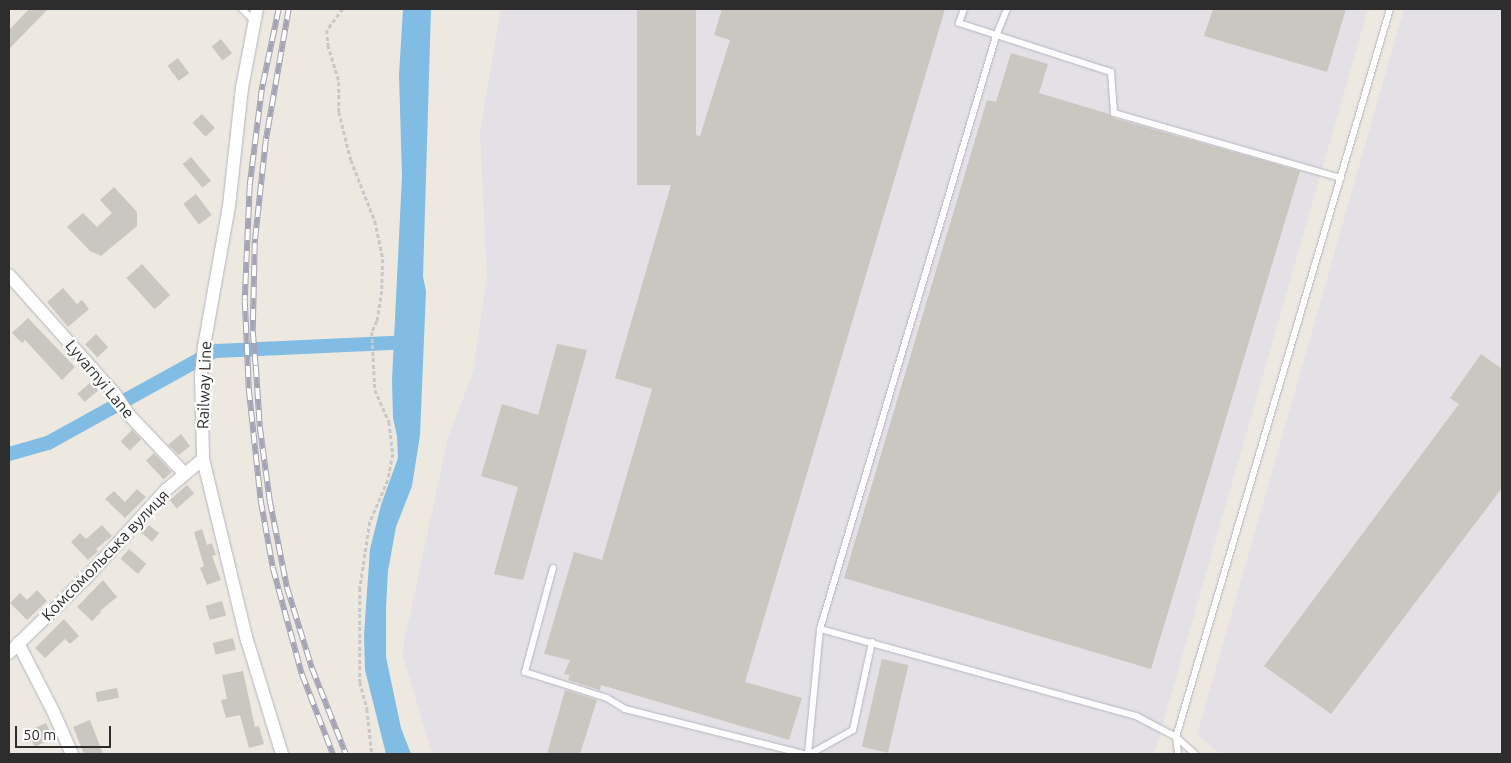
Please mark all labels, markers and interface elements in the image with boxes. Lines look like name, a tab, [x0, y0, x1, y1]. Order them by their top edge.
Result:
street label: Lyvarnyi Lane	[62, 336, 138, 422]
street label: Railway Line	[193, 341, 215, 429]
street label: Комсомольська вулиця	[37, 485, 173, 625]
scale bar	[18, 716, 114, 748]
text: 50 m	[23, 726, 56, 743]

